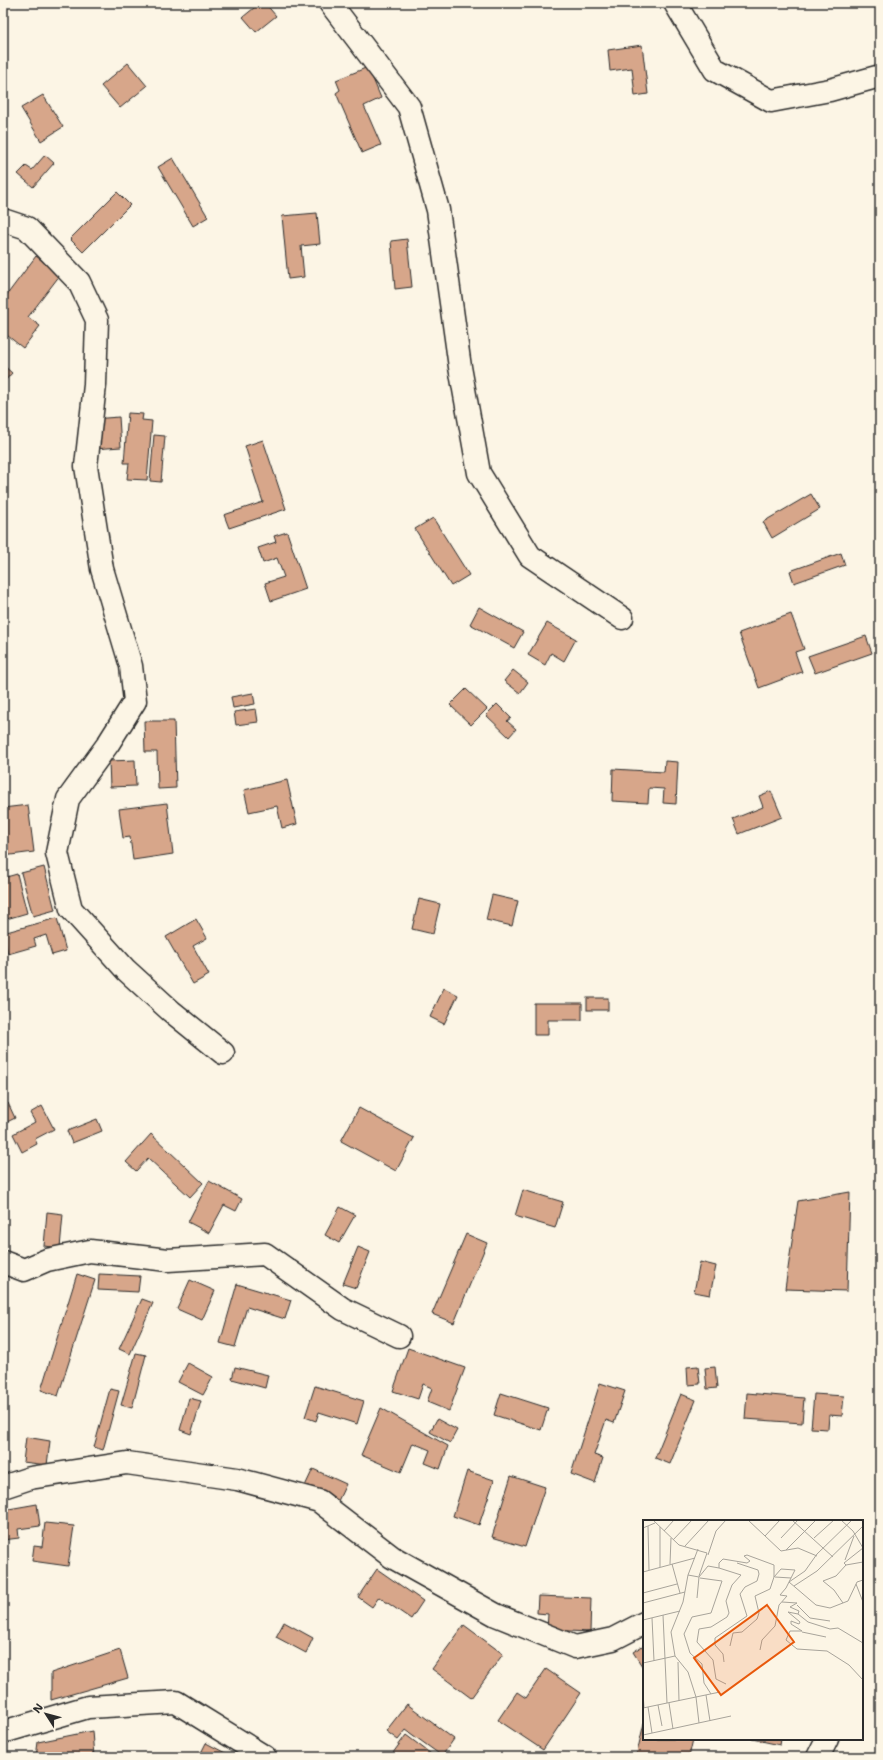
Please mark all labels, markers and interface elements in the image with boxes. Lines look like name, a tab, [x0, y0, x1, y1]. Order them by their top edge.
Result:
inset map	[643, 1520, 863, 1740]
north arrow	[26, 1694, 66, 1734]
text: N	[30, 1700, 47, 1716]

